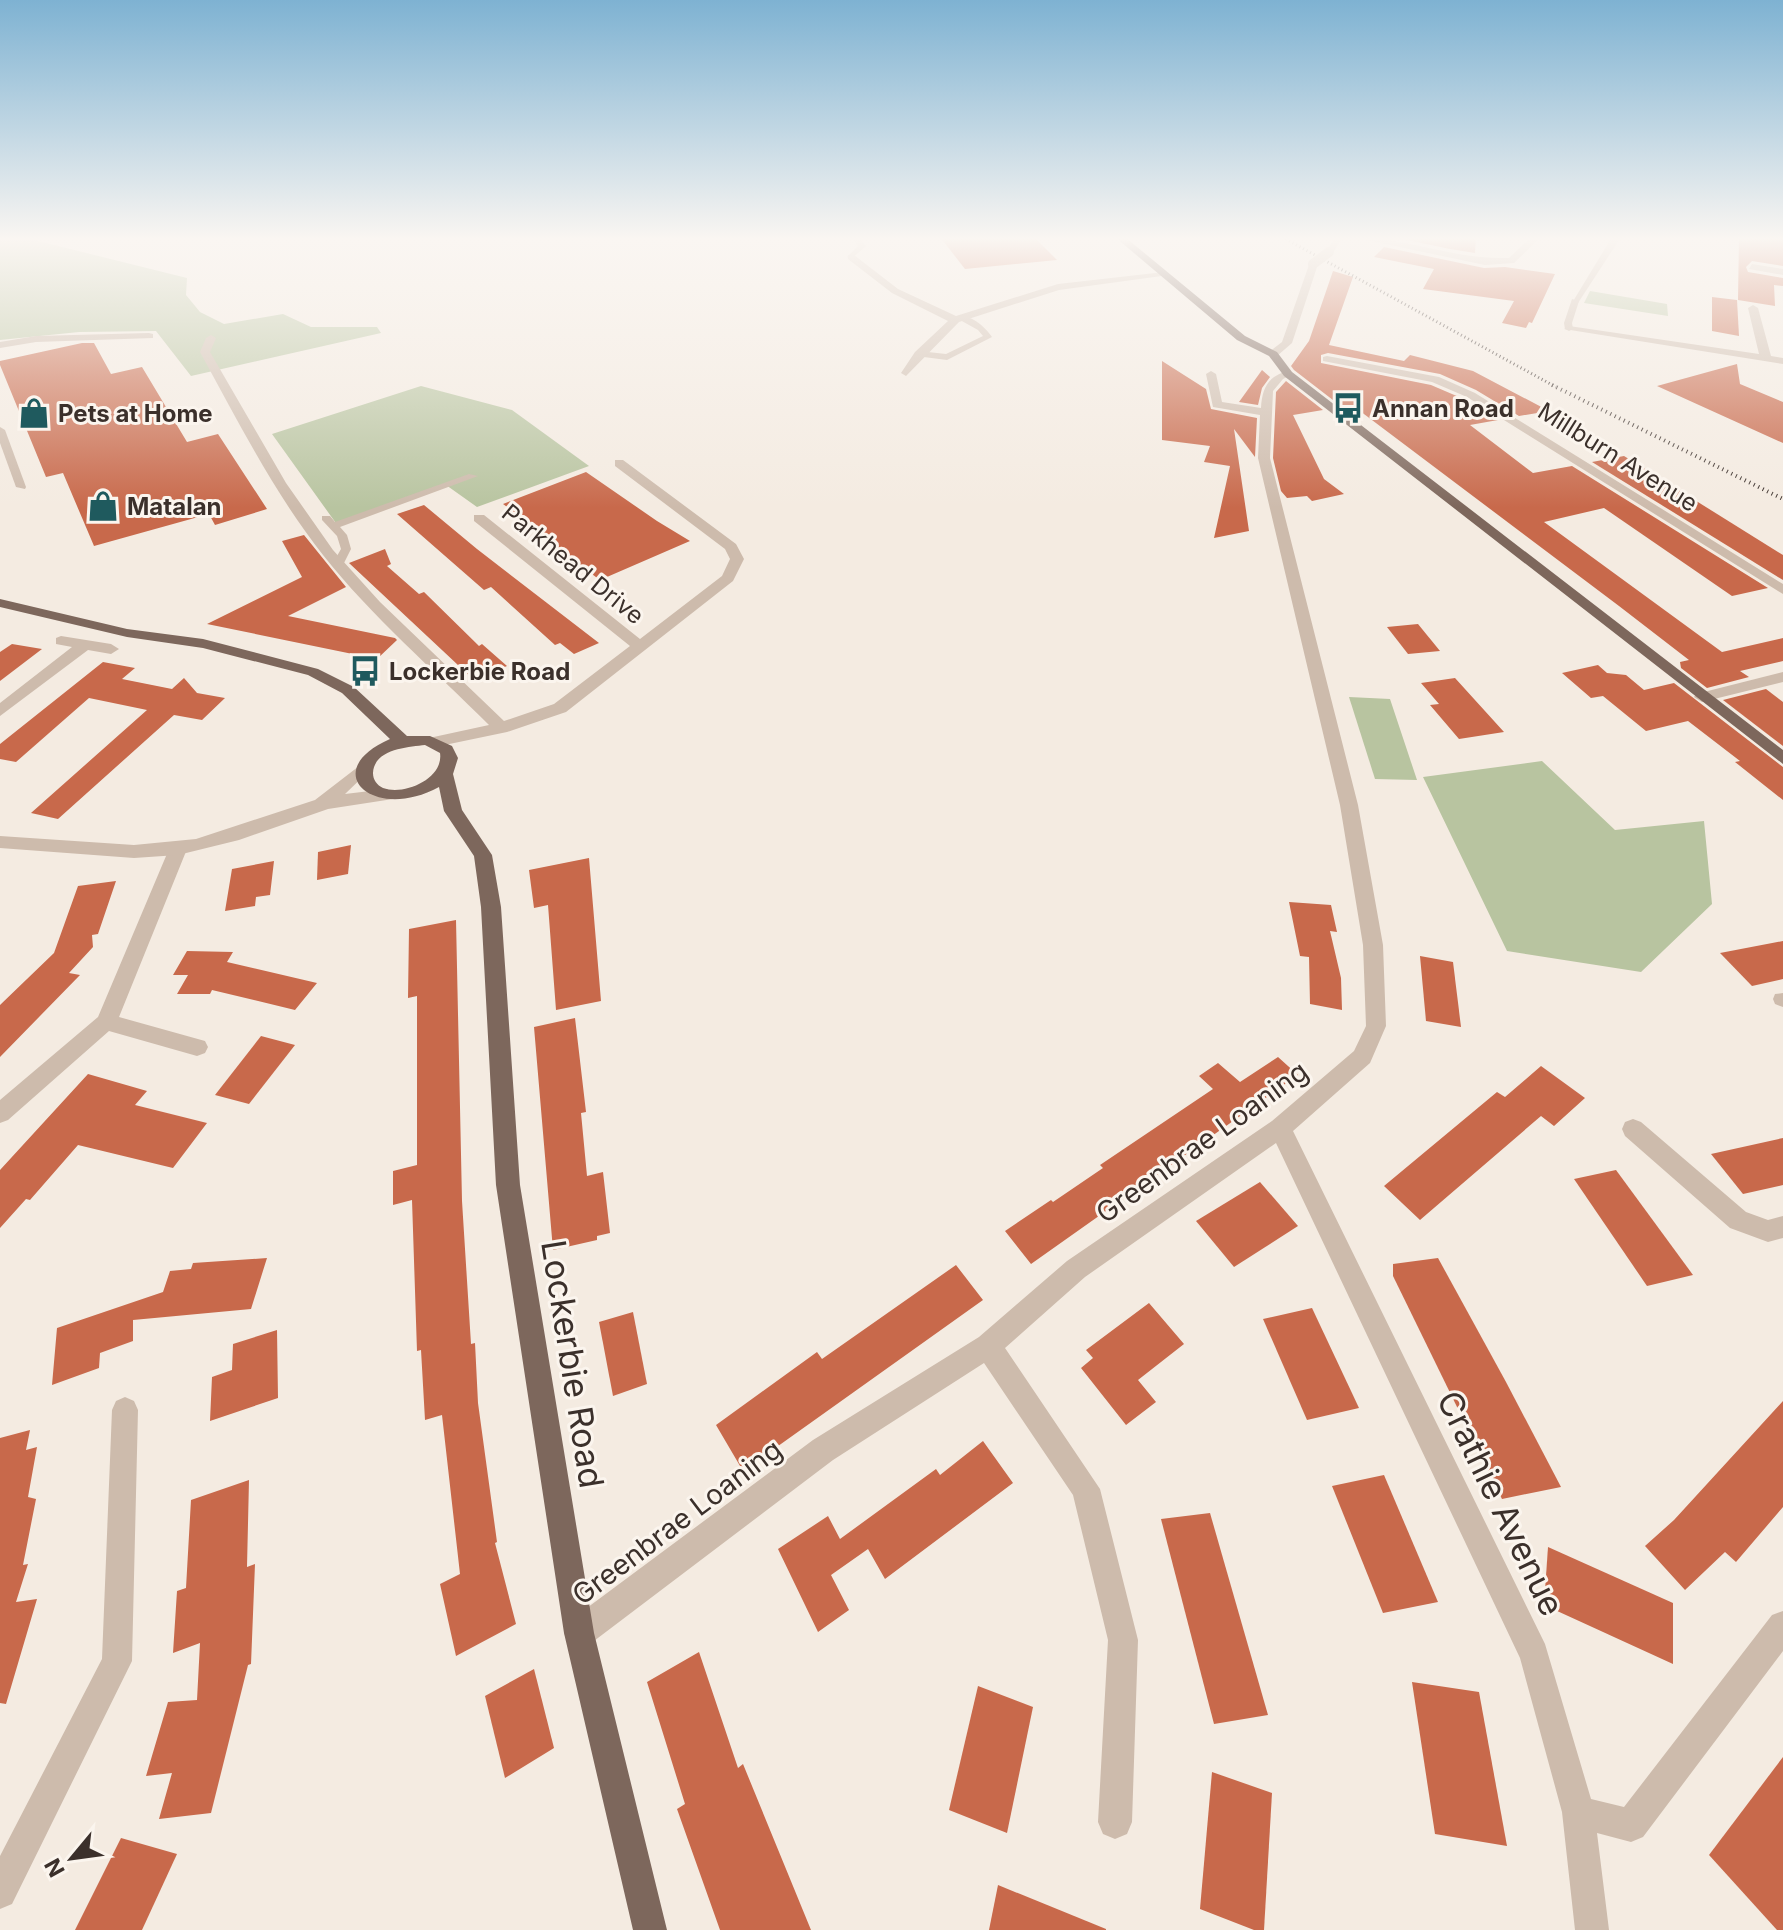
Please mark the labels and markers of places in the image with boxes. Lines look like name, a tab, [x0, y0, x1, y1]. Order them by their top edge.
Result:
bus stop icon: Annan Road	[1331, 391, 1365, 425]
place label: Annan Road	[1372, 394, 1514, 423]
shop icon: Pets at Home	[17, 396, 51, 430]
place label: Pets at Home	[58, 399, 213, 428]
shop icon: Matalan	[86, 489, 120, 523]
place label: Matalan	[127, 492, 222, 521]
bus stop icon: Lockerbie Road	[348, 654, 382, 688]
place label: Lockerbie Road	[389, 657, 570, 686]

